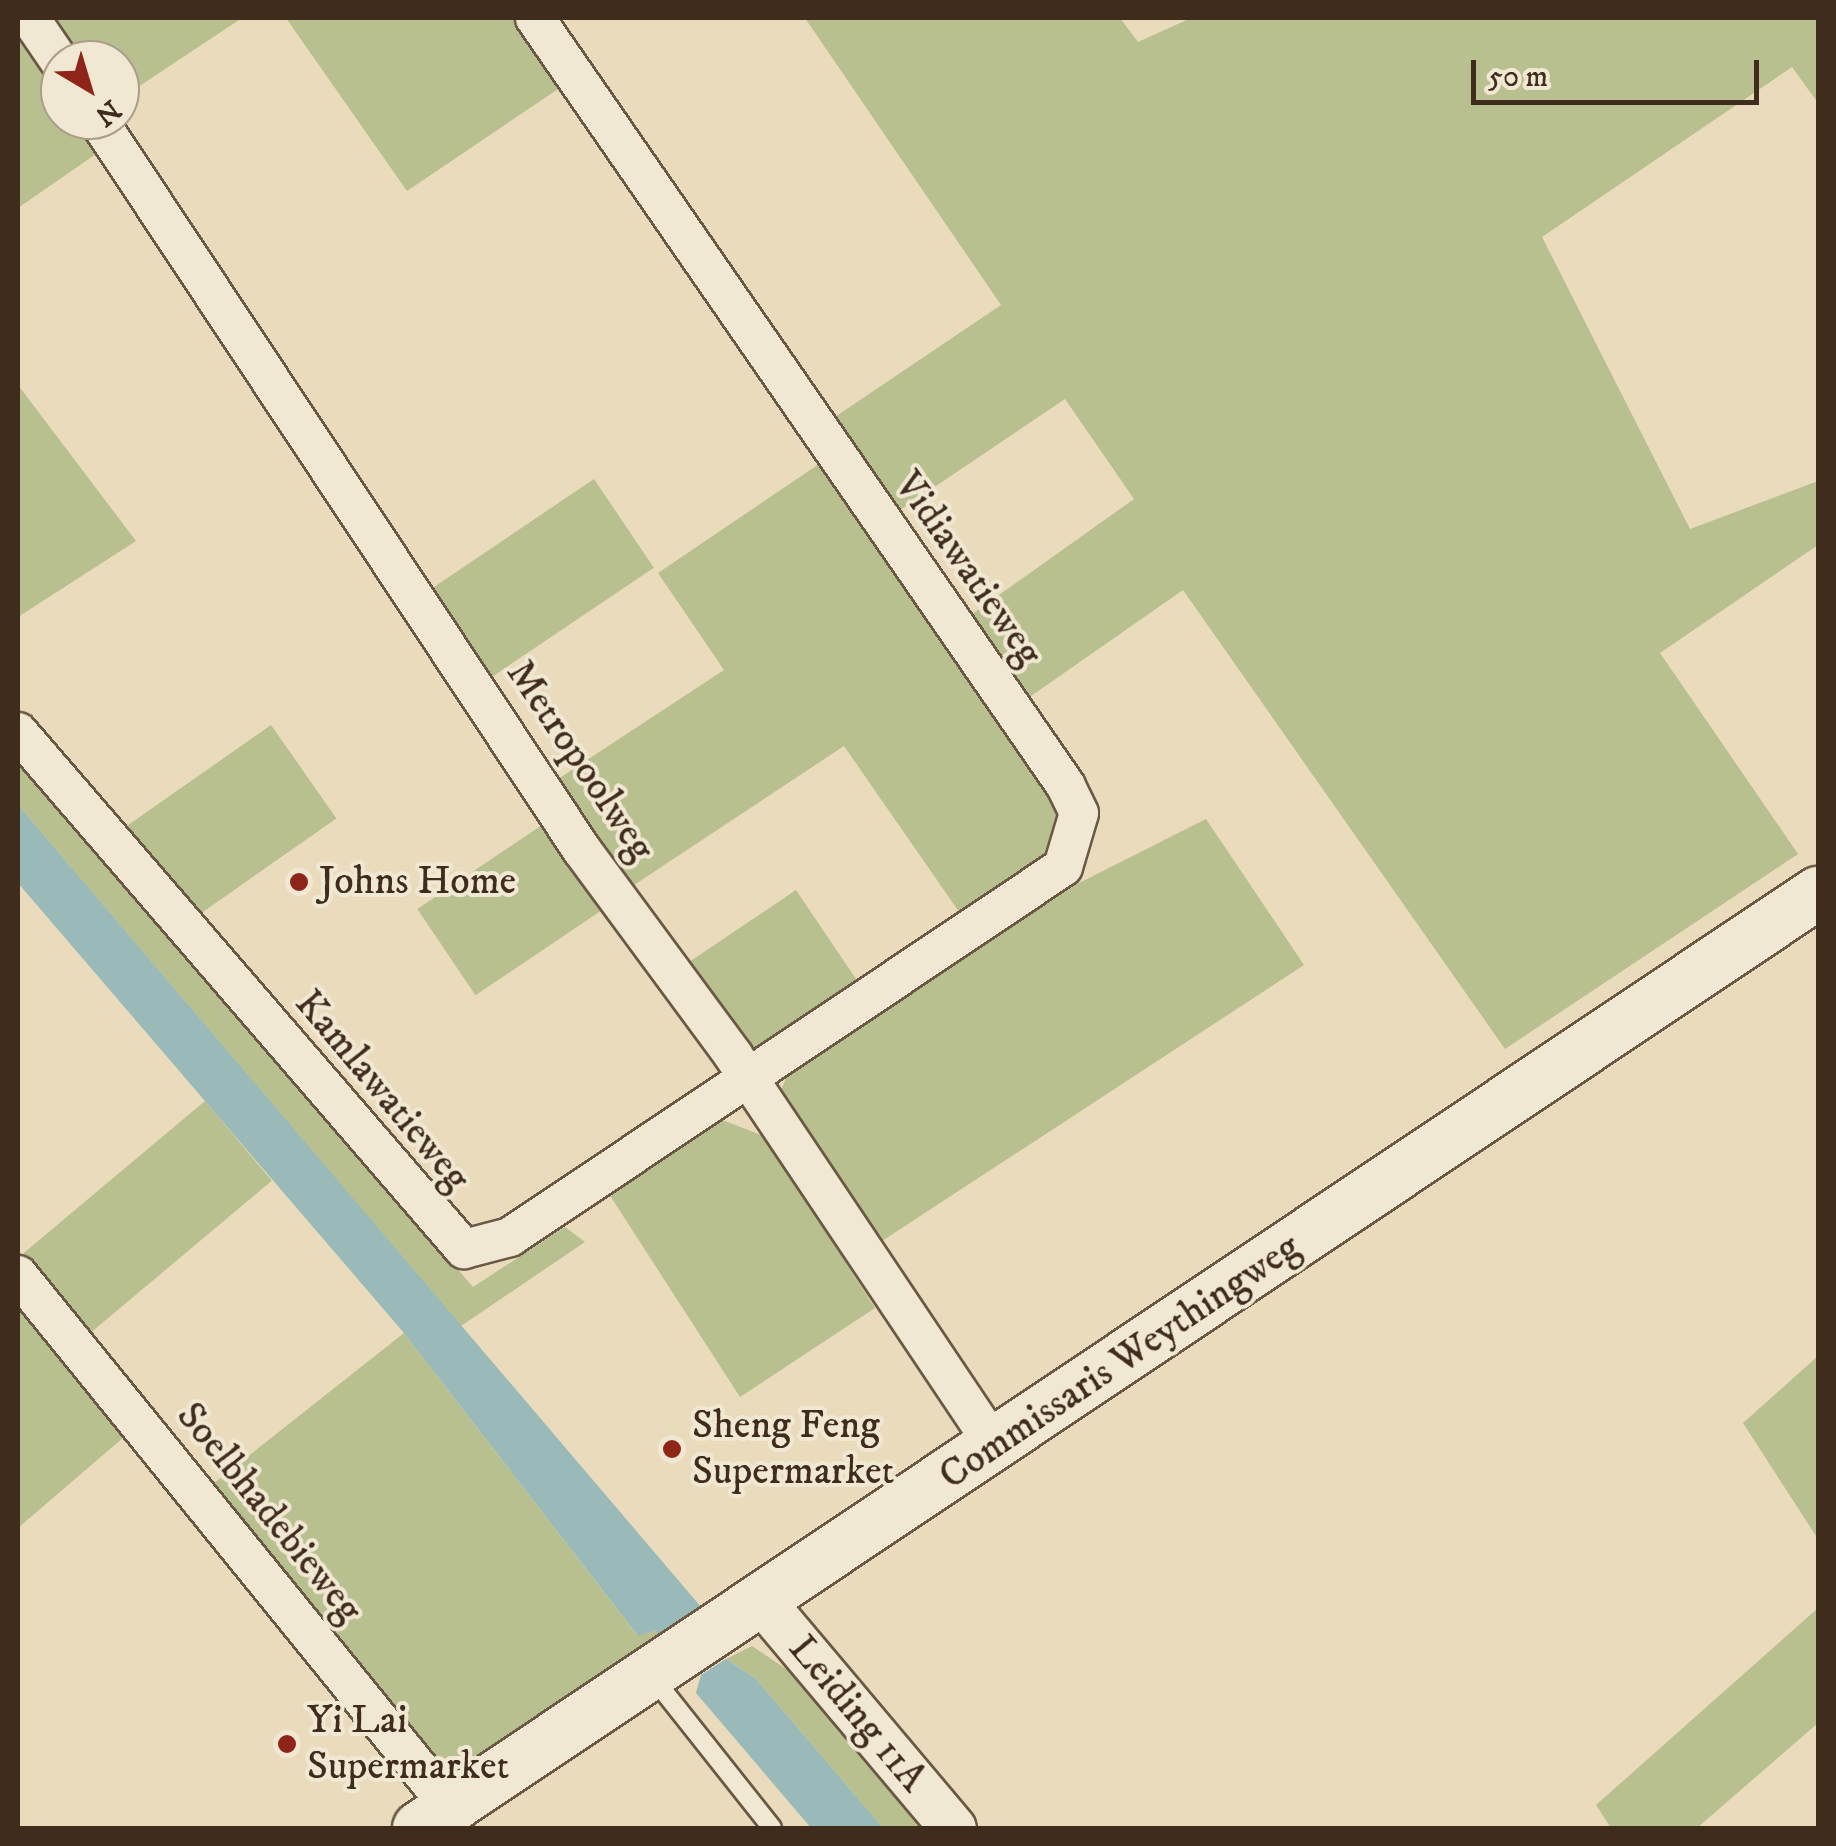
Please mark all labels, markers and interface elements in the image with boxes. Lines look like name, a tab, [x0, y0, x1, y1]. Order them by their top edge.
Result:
north arrow	[40, 40, 140, 140]
scale bar	[1476, 40, 1764, 102]
text: 50 m	[1488, 59, 1548, 96]
text: N	[88, 92, 127, 133]
street label: Vidiawatieweg	[883, 463, 1053, 675]
street label: Metropoolweg	[495, 651, 665, 871]
place label: Johns Home	[319, 858, 516, 906]
marker: Johns Home	[288, 871, 310, 893]
street label: Kamlawatieweg	[284, 981, 480, 1201]
street label: Commissaris Weythingweg	[931, 1223, 1309, 1501]
street label: Soelbhadebieweg	[166, 1393, 372, 1633]
place label: Sheng Feng Supermarket	[692, 1402, 894, 1496]
marker: Sheng Feng Supermarket	[661, 1438, 683, 1460]
street label: Leiding 11A	[778, 1626, 936, 1802]
place label: Yi Lai Supermarket	[307, 1697, 509, 1791]
marker: Yi Lai Supermarket	[276, 1733, 298, 1755]

